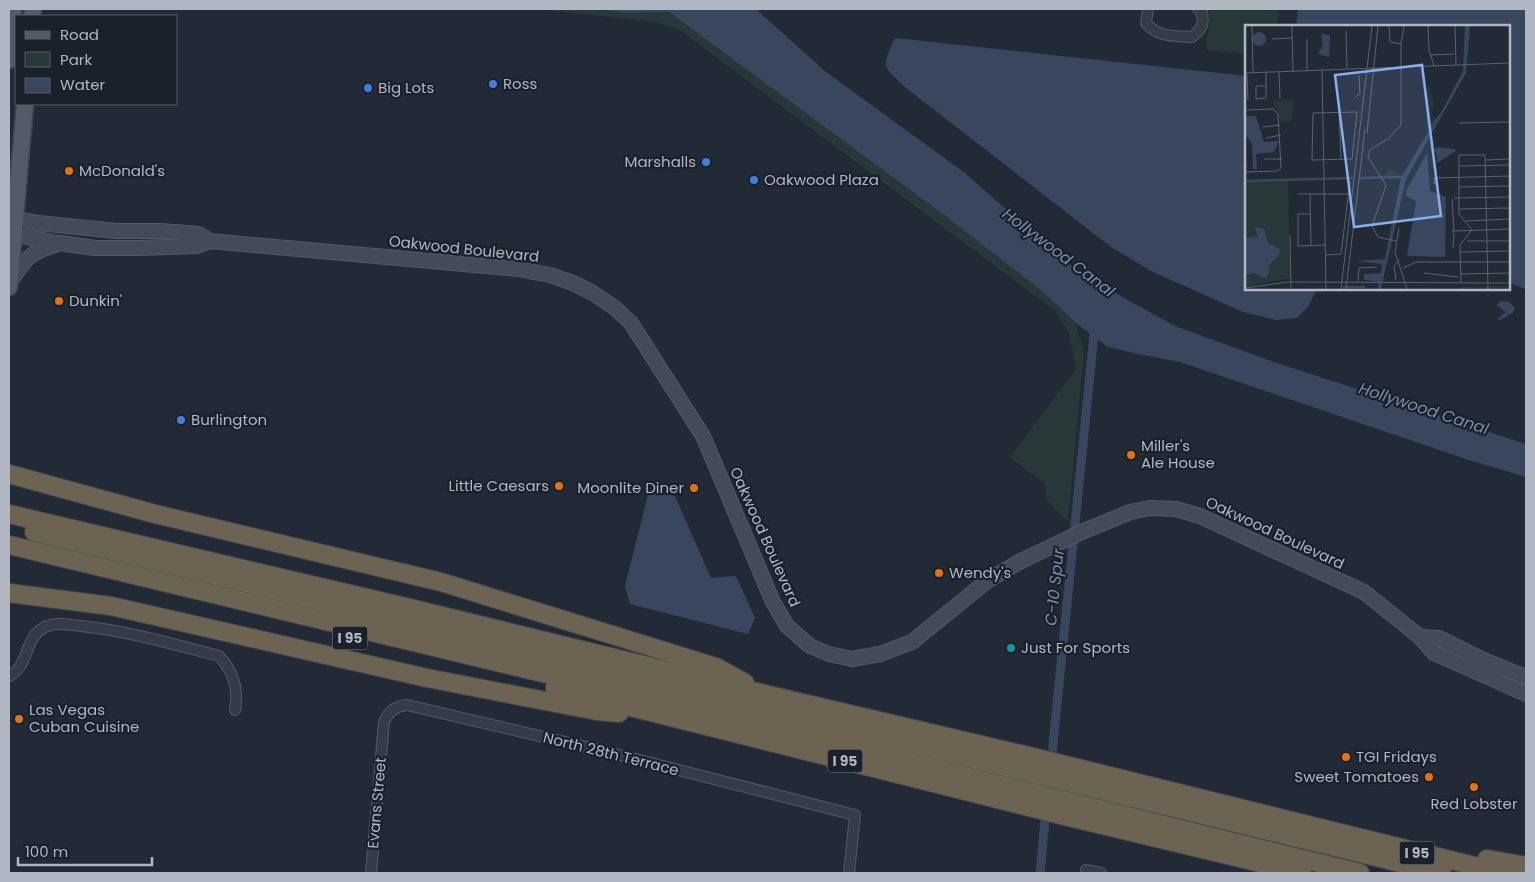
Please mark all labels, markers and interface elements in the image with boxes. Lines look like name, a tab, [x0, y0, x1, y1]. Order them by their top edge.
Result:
legend	[15, 15, 178, 105]
text: Road	[60, 24, 99, 45]
inset map	[1245, 25, 1510, 290]
text: Park	[60, 49, 92, 70]
place label: Ross	[503, 73, 538, 94]
text: Water	[60, 74, 106, 95]
place label: Big Lots	[378, 77, 435, 98]
marker: Ross	[487, 78, 499, 90]
marker: Big Lots	[362, 82, 374, 94]
place label: Marshalls	[625, 151, 696, 172]
marker: Marshalls	[700, 156, 712, 168]
place label: McDonald's	[79, 160, 165, 181]
marker: McDonald's	[63, 165, 75, 177]
place label: Oakwood Plaza	[764, 169, 879, 190]
marker: Oakwood Plaza	[748, 174, 760, 186]
water label: Hollywood Canal	[998, 202, 1120, 302]
street label: Oakwood Boulevard	[388, 230, 540, 267]
place label: Dunkin'	[69, 290, 122, 311]
marker: Dunkin'	[53, 295, 65, 307]
water label: Hollywood Canal	[1356, 377, 1492, 440]
place label: Burlington	[191, 409, 267, 430]
marker: Burlington	[175, 414, 187, 426]
place label: Miller's Ale House	[1141, 435, 1215, 473]
marker: Miller's Ale House	[1125, 449, 1137, 461]
street label: Oakwood Boulevard	[725, 464, 806, 610]
place label: Little Caesars	[448, 475, 549, 496]
place label: Moonlite Diner	[577, 477, 684, 498]
marker: Little Caesars	[553, 480, 565, 492]
marker: Moonlite Diner	[688, 482, 700, 494]
street label: Oakwood Boulevard	[1202, 491, 1348, 574]
water label: C-10 Spur	[1039, 546, 1070, 627]
place label: Wendy's	[949, 562, 1012, 583]
marker: Wendy's	[933, 567, 945, 579]
road number: I 95	[332, 626, 368, 650]
place label: Just For Sports	[1021, 637, 1130, 658]
marker: Just For Sports	[1005, 642, 1017, 654]
place label: Las Vegas Cuban Cuisine	[29, 699, 139, 737]
marker: Las Vegas Cuban Cuisine	[13, 713, 25, 725]
street label: North 28th Terrace	[541, 726, 681, 781]
place label: TGI Fridays	[1356, 746, 1437, 767]
road number: I 95	[828, 749, 862, 772]
marker: TGI Fridays	[1340, 751, 1352, 763]
street label: Evans Street	[362, 756, 391, 850]
place label: Sweet Tomatoes	[1294, 766, 1419, 787]
marker: Sweet Tomatoes	[1423, 771, 1435, 783]
marker: Red Lobster	[1468, 781, 1480, 793]
place label: Red Lobster	[1431, 793, 1518, 814]
scale bar	[18, 834, 151, 866]
text: 100 m	[25, 841, 68, 862]
road number: I 95	[1400, 841, 1434, 864]

